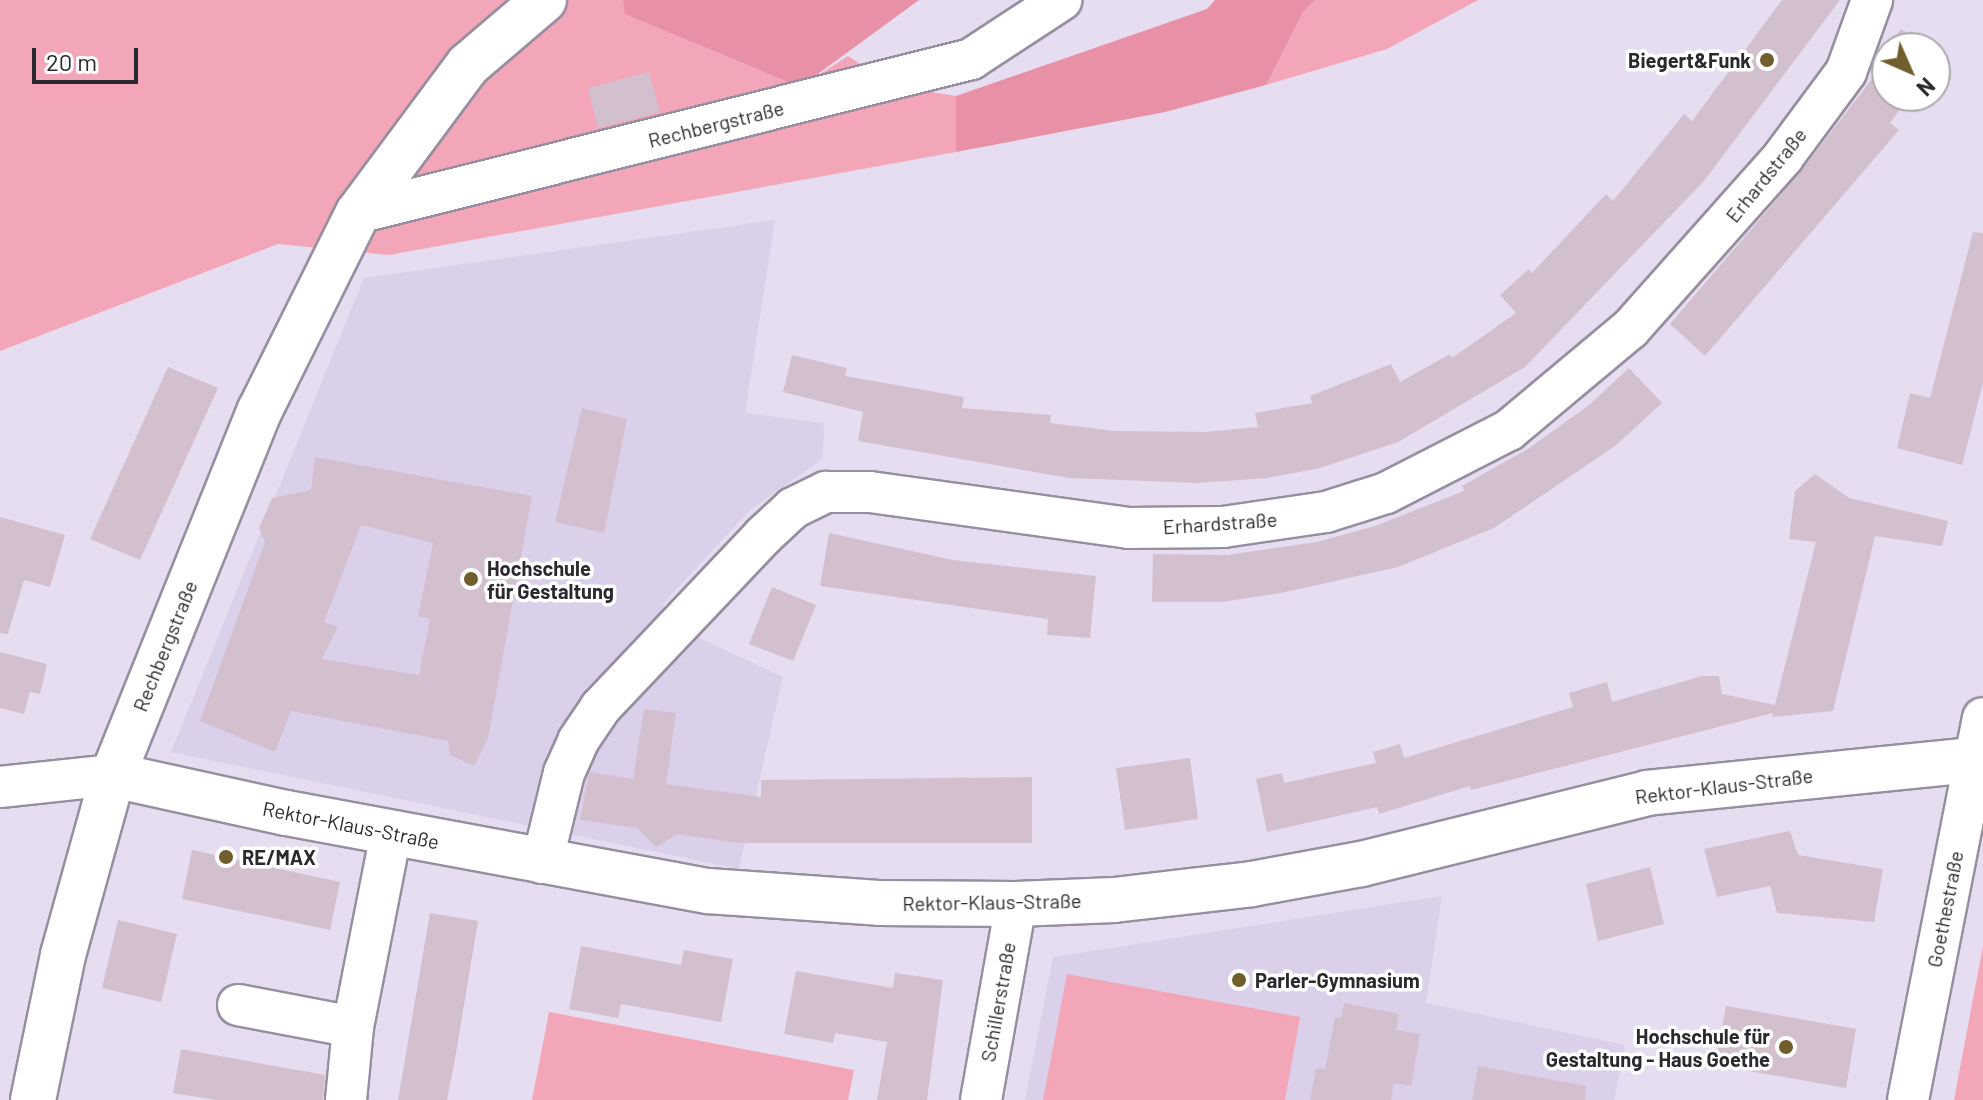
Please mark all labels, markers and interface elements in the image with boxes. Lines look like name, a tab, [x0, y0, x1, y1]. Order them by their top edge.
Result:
scale bar	[36, 32, 142, 82]
north arrow	[1871, 32, 1951, 112]
text: 20 m	[46, 47, 97, 76]
place label: Biegert&Funk	[1628, 48, 1751, 72]
marker: Biegert&Funk	[1758, 51, 1776, 69]
text: N	[1912, 73, 1941, 102]
street label: Rechbergstraße	[646, 96, 786, 152]
street label: Erhardstraße	[1721, 123, 1811, 227]
street label: Erhardstraße	[1162, 507, 1278, 539]
place label: Hochschule für Gestaltung	[487, 556, 614, 603]
marker: Hochschule für Gestaltung	[462, 570, 480, 588]
street label: Rechbergstraße	[128, 577, 202, 715]
street label: Rektor-Klaus-Straße	[1634, 763, 1814, 809]
street label: Rektor-Klaus-Straße	[261, 796, 441, 854]
place label: RE/MAX	[242, 845, 316, 869]
marker: RE/MAX	[217, 848, 235, 866]
street label: Goethestraße	[1922, 849, 1968, 969]
street label: Rektor-Klaus-Straße	[902, 888, 1082, 916]
street label: Schillerstraße	[976, 940, 1020, 1064]
place label: Parler-Gymnasium	[1255, 968, 1420, 992]
marker: Parler-Gymnasium	[1230, 971, 1248, 989]
place label: Hochschule für Gestaltung - Haus Goethe	[1546, 1024, 1770, 1071]
marker: Hochschule für Gestaltung - Haus Goethe	[1777, 1038, 1795, 1056]

